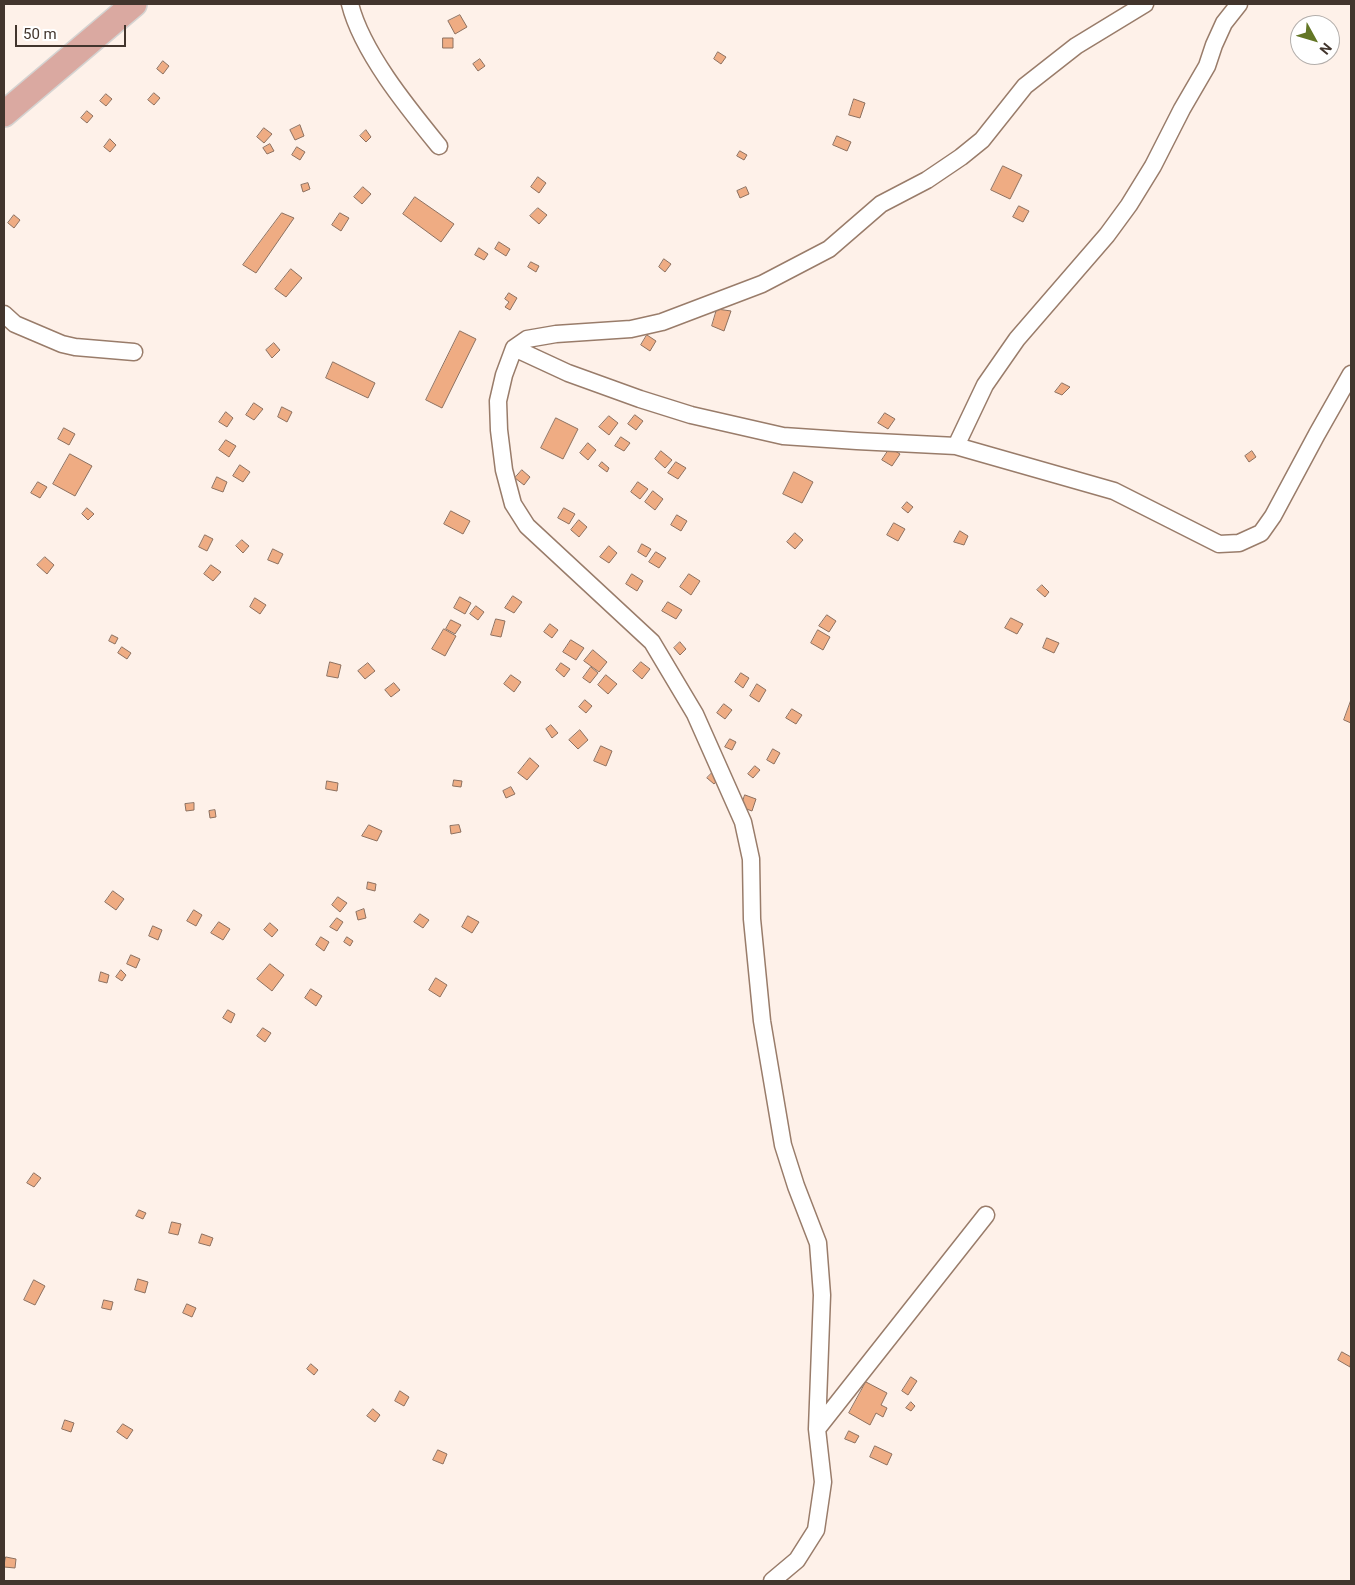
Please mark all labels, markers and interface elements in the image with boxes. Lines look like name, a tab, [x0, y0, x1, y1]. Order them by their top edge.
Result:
scale bar	[18, 15, 129, 47]
north arrow	[1290, 15, 1340, 65]
text: 50 m	[23, 25, 57, 43]
text: N	[1317, 40, 1335, 58]

